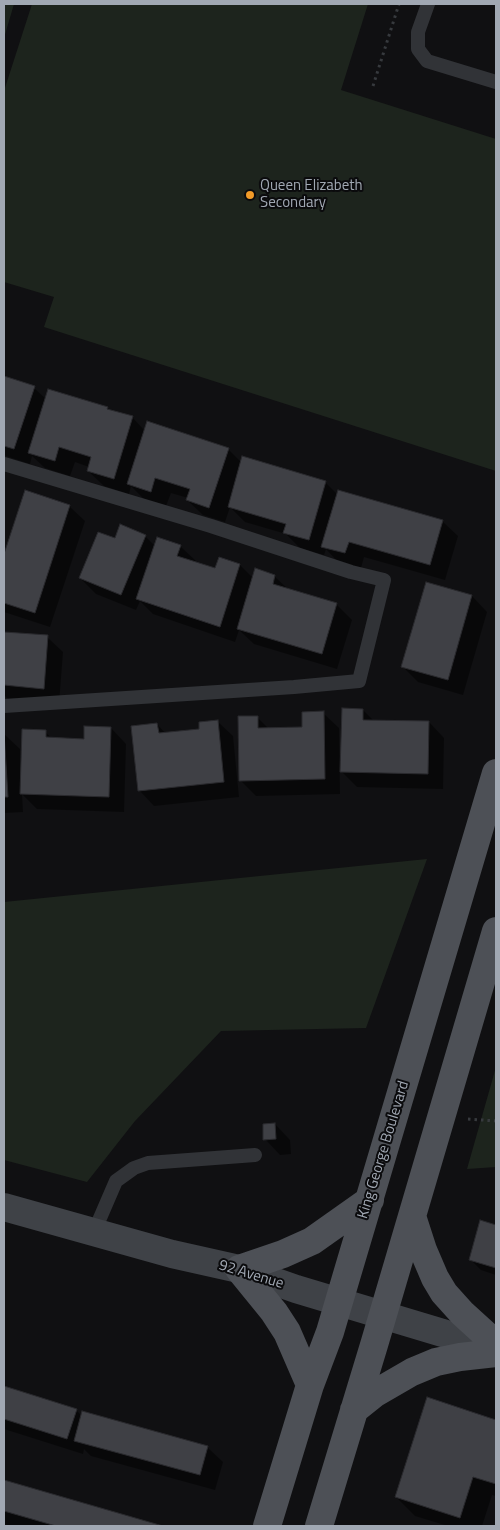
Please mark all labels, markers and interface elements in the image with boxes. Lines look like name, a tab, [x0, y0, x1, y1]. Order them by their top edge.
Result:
place label: Queen Elizabeth Secondary	[260, 177, 362, 212]
marker: Queen Elizabeth Secondary	[244, 189, 256, 201]
street label: King George Boulevard	[355, 1079, 413, 1221]
street label: 92 Avenue	[216, 1257, 286, 1293]

